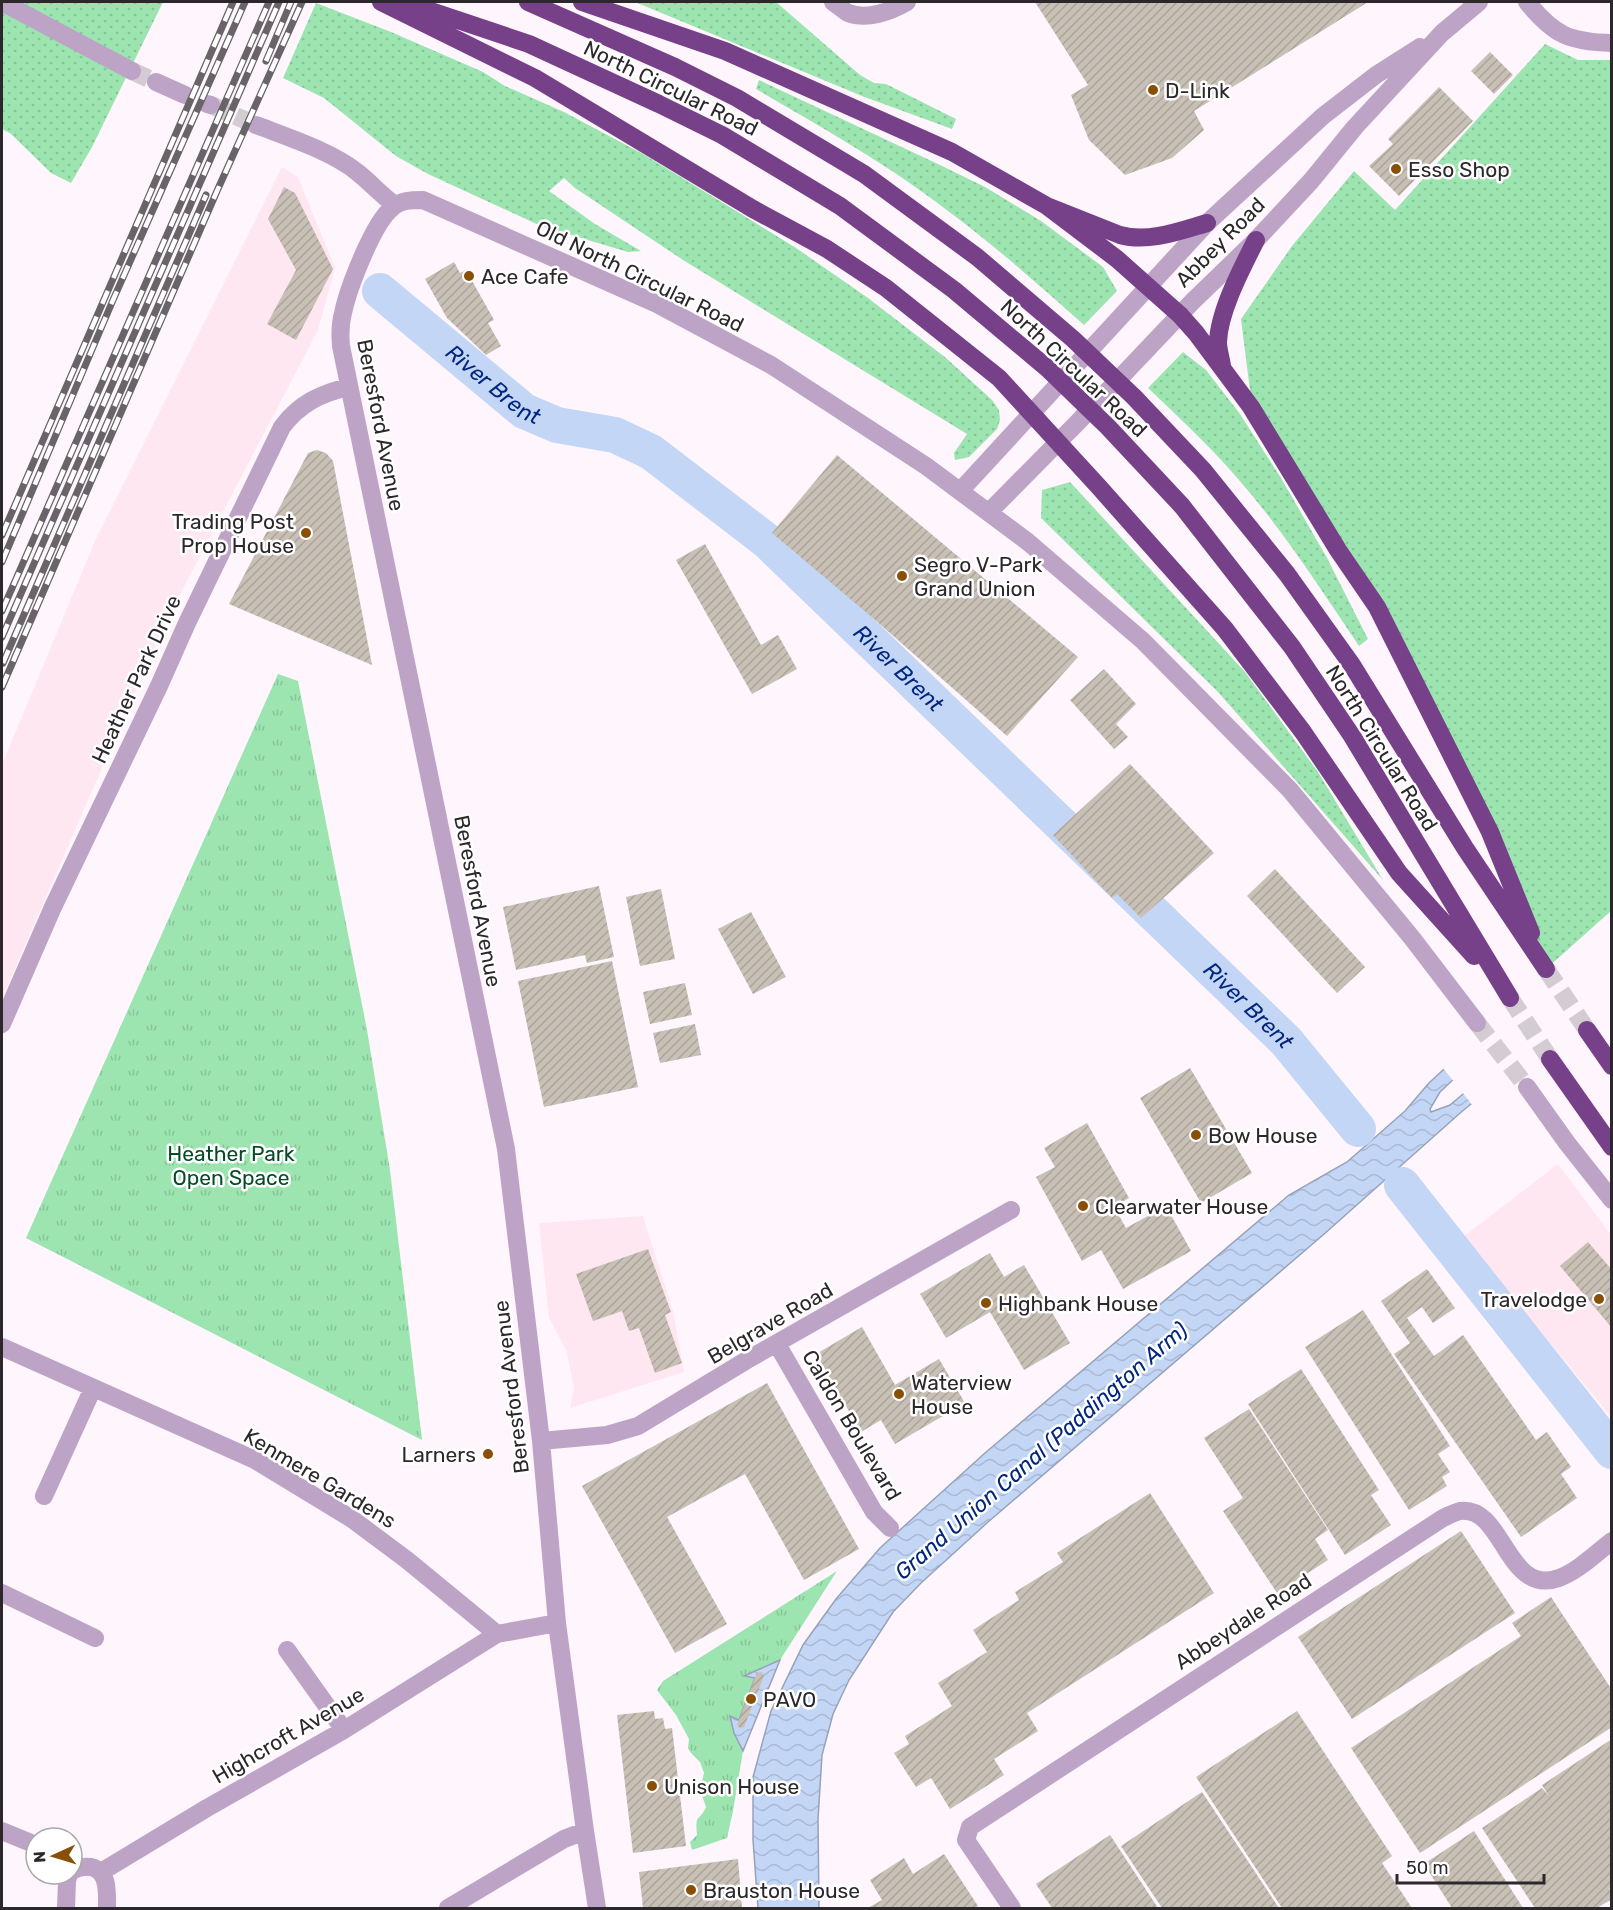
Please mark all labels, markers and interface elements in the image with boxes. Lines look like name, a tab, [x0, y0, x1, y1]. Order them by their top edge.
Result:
street label: North Circular Road	[580, 35, 762, 141]
place label: D-Link	[1165, 78, 1230, 103]
marker: D-Link	[1146, 83, 1160, 97]
place label: Esso Shop	[1408, 157, 1510, 182]
marker: Esso Shop	[1389, 162, 1403, 176]
street label: Abbey Road	[1170, 192, 1270, 292]
street label: Old North Circular Road	[532, 215, 748, 337]
place label: Ace Cafe	[481, 264, 569, 289]
marker: Ace Cafe	[462, 269, 476, 283]
street label: North Circular Road	[996, 294, 1152, 442]
street label: Beresford Avenue	[352, 337, 410, 513]
water label: River Brent	[440, 338, 545, 430]
place label: Trading Post Prop House	[172, 509, 294, 558]
marker: Trading Post Prop House	[299, 526, 313, 540]
place label: Segro V-Park Grand Union	[914, 552, 1043, 601]
marker: Segro V-Park Grand Union	[895, 569, 909, 583]
street label: Heather Park Drive	[86, 591, 186, 767]
water label: River Brent	[848, 619, 950, 718]
street label: North Circular Road	[1321, 660, 1443, 836]
street label: Beresford Avenue	[449, 813, 507, 989]
water label: River Brent	[1198, 956, 1300, 1054]
place label: Bow House	[1208, 1123, 1317, 1148]
marker: Bow House	[1189, 1128, 1203, 1142]
park label: Heather Park Open Space	[167, 1141, 295, 1190]
place label: Clearwater House	[1095, 1194, 1268, 1219]
marker: Clearwater House	[1076, 1199, 1090, 1213]
street label: Belgrave Road	[703, 1277, 837, 1369]
place label: Travelodge	[1480, 1287, 1587, 1312]
place label: Highbank House	[998, 1291, 1158, 1316]
marker: Travelodge	[1592, 1292, 1606, 1306]
marker: Highbank House	[979, 1296, 993, 1310]
street label: Beresford Avenue	[488, 1299, 534, 1475]
water label: Grand Union Canal (Paddington Arm)	[889, 1316, 1193, 1586]
street label: Caldon Boulevard	[797, 1345, 907, 1505]
place label: Waterview House	[911, 1370, 1012, 1419]
marker: Waterview House	[892, 1387, 906, 1401]
street label: Kenmere Gardens	[239, 1423, 401, 1533]
place label: Larners	[401, 1442, 476, 1467]
marker: Larners	[481, 1447, 495, 1461]
street label: Abbeydale Road	[1170, 1568, 1316, 1674]
street label: Highcroft Avenue	[208, 1681, 368, 1789]
place label: PAVO	[763, 1687, 816, 1712]
marker: PAVO	[744, 1692, 758, 1706]
place label: Unison House	[664, 1774, 799, 1799]
marker: Unison House	[645, 1779, 659, 1793]
north arrow	[24, 1826, 84, 1886]
scale bar	[1397, 1847, 1544, 1885]
text: N	[30, 1851, 49, 1863]
text: 50 m	[1406, 1857, 1449, 1879]
place label: Brauston House	[703, 1878, 860, 1903]
marker: Brauston House	[684, 1883, 698, 1897]

